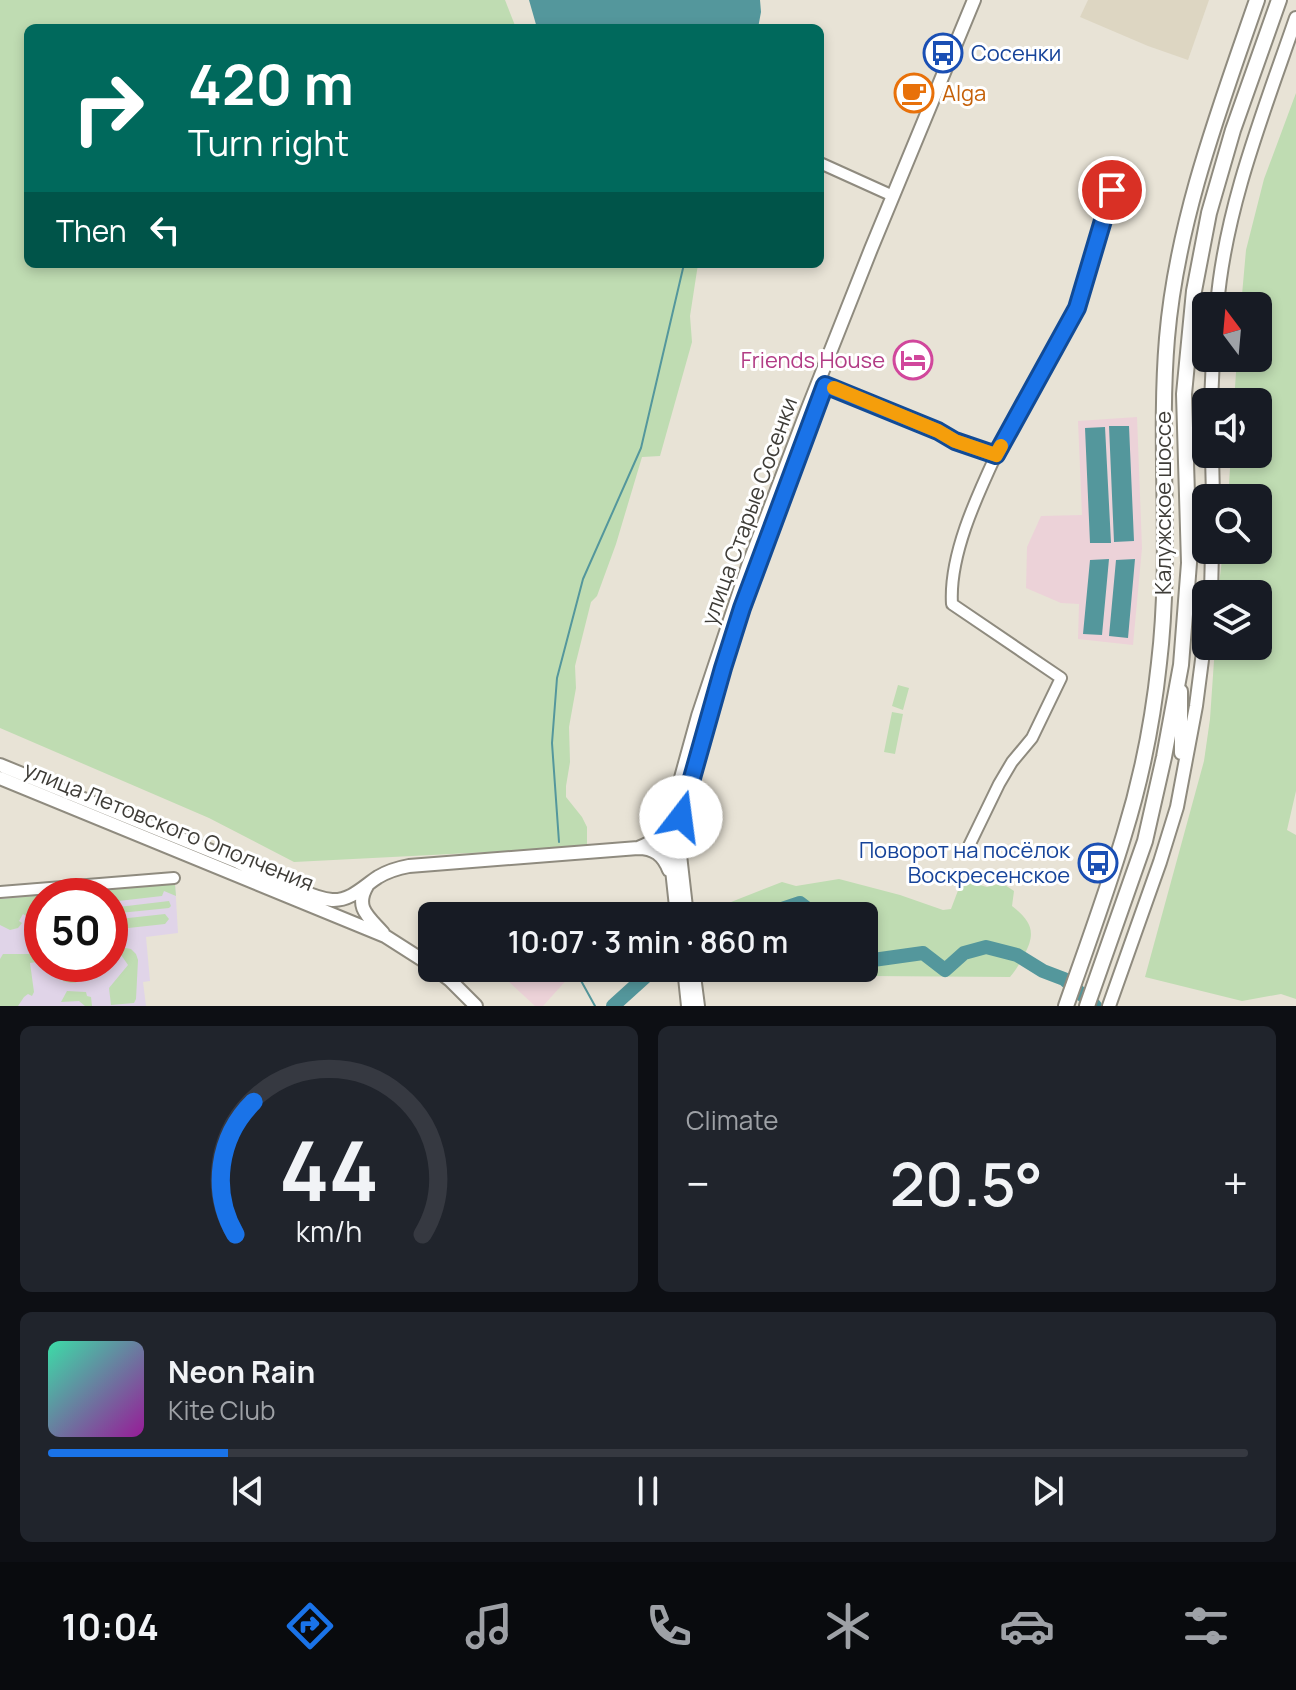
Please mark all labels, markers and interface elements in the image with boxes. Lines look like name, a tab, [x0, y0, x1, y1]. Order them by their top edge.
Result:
bus stop icon: Сосенки	[922, 32, 964, 74]
place label: Сосенки	[971, 38, 1061, 68]
text: 420 m	[188, 45, 354, 122]
icon: right	[56, 56, 160, 160]
cafe icon: Alga	[893, 72, 935, 114]
place label: Alga	[942, 78, 986, 108]
text: Turn right	[188, 118, 349, 167]
pin	[1078, 156, 1146, 224]
icon: arrive	[1090, 168, 1134, 212]
icon: left	[143, 208, 187, 252]
text: Then	[56, 210, 127, 251]
north arrow	[1192, 292, 1272, 372]
map controls	[1192, 292, 1272, 660]
hotel icon: Friends House	[892, 339, 934, 381]
place label: Friends House	[741, 345, 885, 375]
button: sound	[1192, 388, 1272, 468]
street label: улица Старые Сосенки	[694, 393, 804, 629]
street label: Калужское шоссе	[1148, 411, 1178, 595]
button: search	[1192, 484, 1272, 564]
button: layers	[1192, 580, 1272, 660]
street label: улица Летовского Ополчения	[20, 754, 318, 898]
position arrow	[639, 775, 723, 859]
place label: Поворот на посёлок Воскресенское	[859, 835, 1071, 890]
bus stop icon: Поворот на посёлок Воскресенское	[1077, 842, 1119, 884]
speed limit sign: 50	[24, 878, 128, 982]
text: 10:07 · 3 min · 860 m	[508, 921, 788, 962]
text: Climate	[686, 1102, 778, 1138]
text: 44	[279, 1112, 379, 1226]
text: 20.5°	[890, 1142, 1043, 1224]
text: −	[686, 1153, 710, 1213]
text: +	[1223, 1153, 1248, 1213]
text: km/h	[296, 1212, 362, 1251]
text: Neon Rain	[168, 1351, 315, 1392]
text: Kite Club	[168, 1392, 275, 1428]
icon: previous	[226, 1469, 270, 1513]
icon: pause	[626, 1469, 670, 1513]
icon: next	[1026, 1469, 1070, 1513]
icon: directions	[282, 1598, 338, 1654]
icon: music	[461, 1598, 517, 1654]
icon: phone	[641, 1598, 697, 1654]
icon: climate	[820, 1598, 876, 1654]
icon: car	[999, 1598, 1055, 1654]
icon: filters	[1178, 1598, 1234, 1654]
text: 10:04	[62, 1602, 159, 1651]

